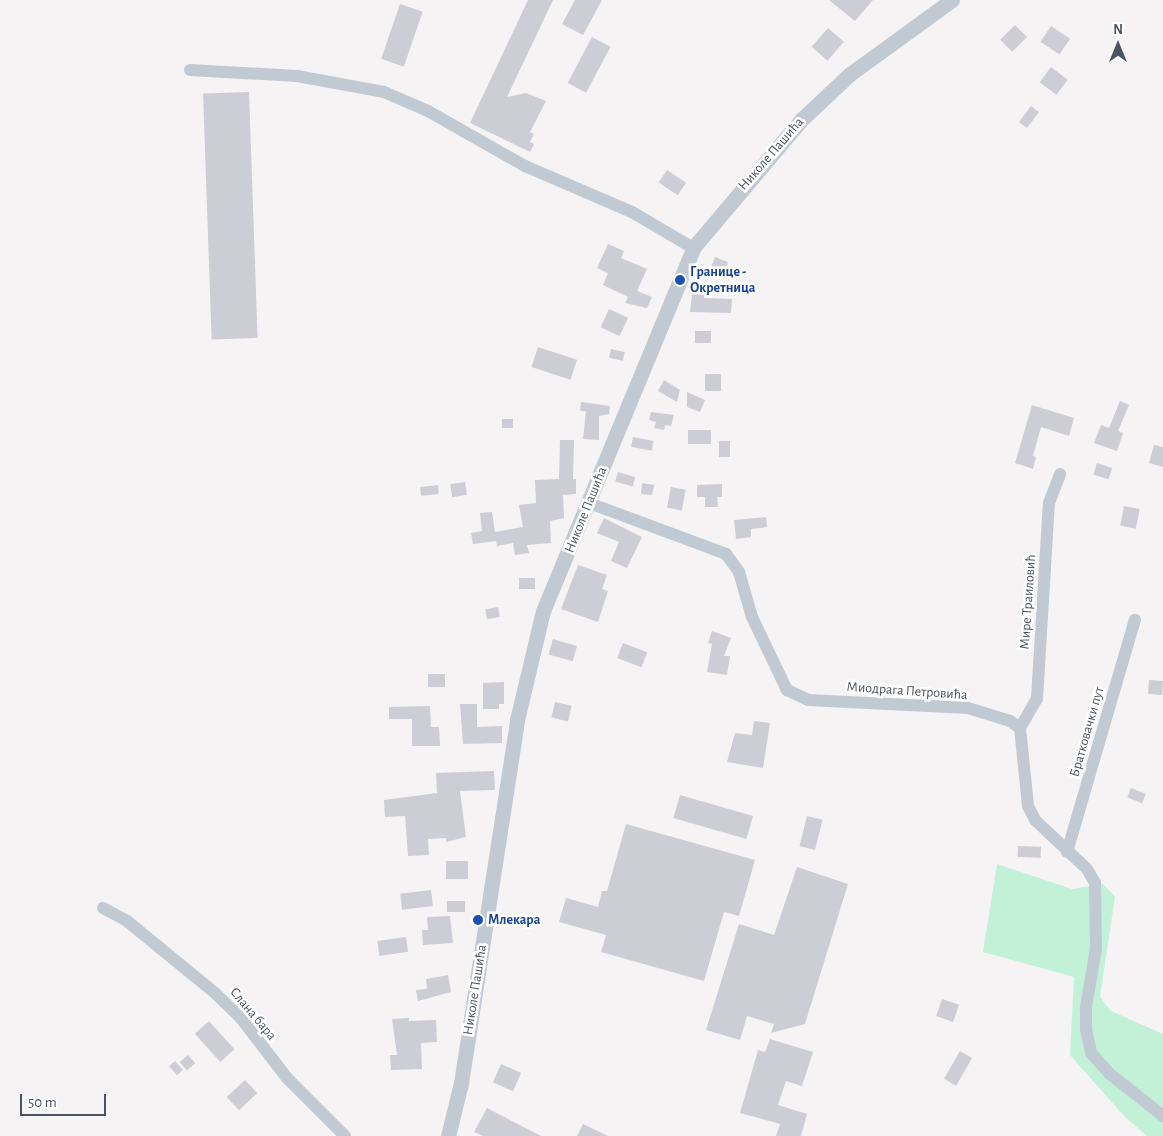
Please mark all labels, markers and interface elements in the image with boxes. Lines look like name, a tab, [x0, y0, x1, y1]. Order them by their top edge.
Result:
north arrow	[1093, 20, 1143, 70]
text: N	[1113, 23, 1123, 37]
street label: Николе Пашића	[735, 114, 807, 194]
place label: Границе - Окретница	[690, 264, 755, 296]
marker: Границе - Окретница	[674, 274, 686, 286]
street label: Николе Пашића	[561, 465, 611, 555]
street label: Мире Траиловић	[1016, 554, 1040, 650]
street label: Миодрага Петровића	[846, 678, 968, 704]
street label: Братковачки пут	[1066, 685, 1108, 779]
place label: Млекара	[488, 912, 540, 928]
marker: Млекара	[472, 914, 484, 926]
street label: Николе Пашића	[460, 944, 490, 1036]
street label: Слана бара	[226, 984, 280, 1044]
scale bar	[22, 1084, 109, 1116]
text: 50 m	[28, 1095, 57, 1110]

